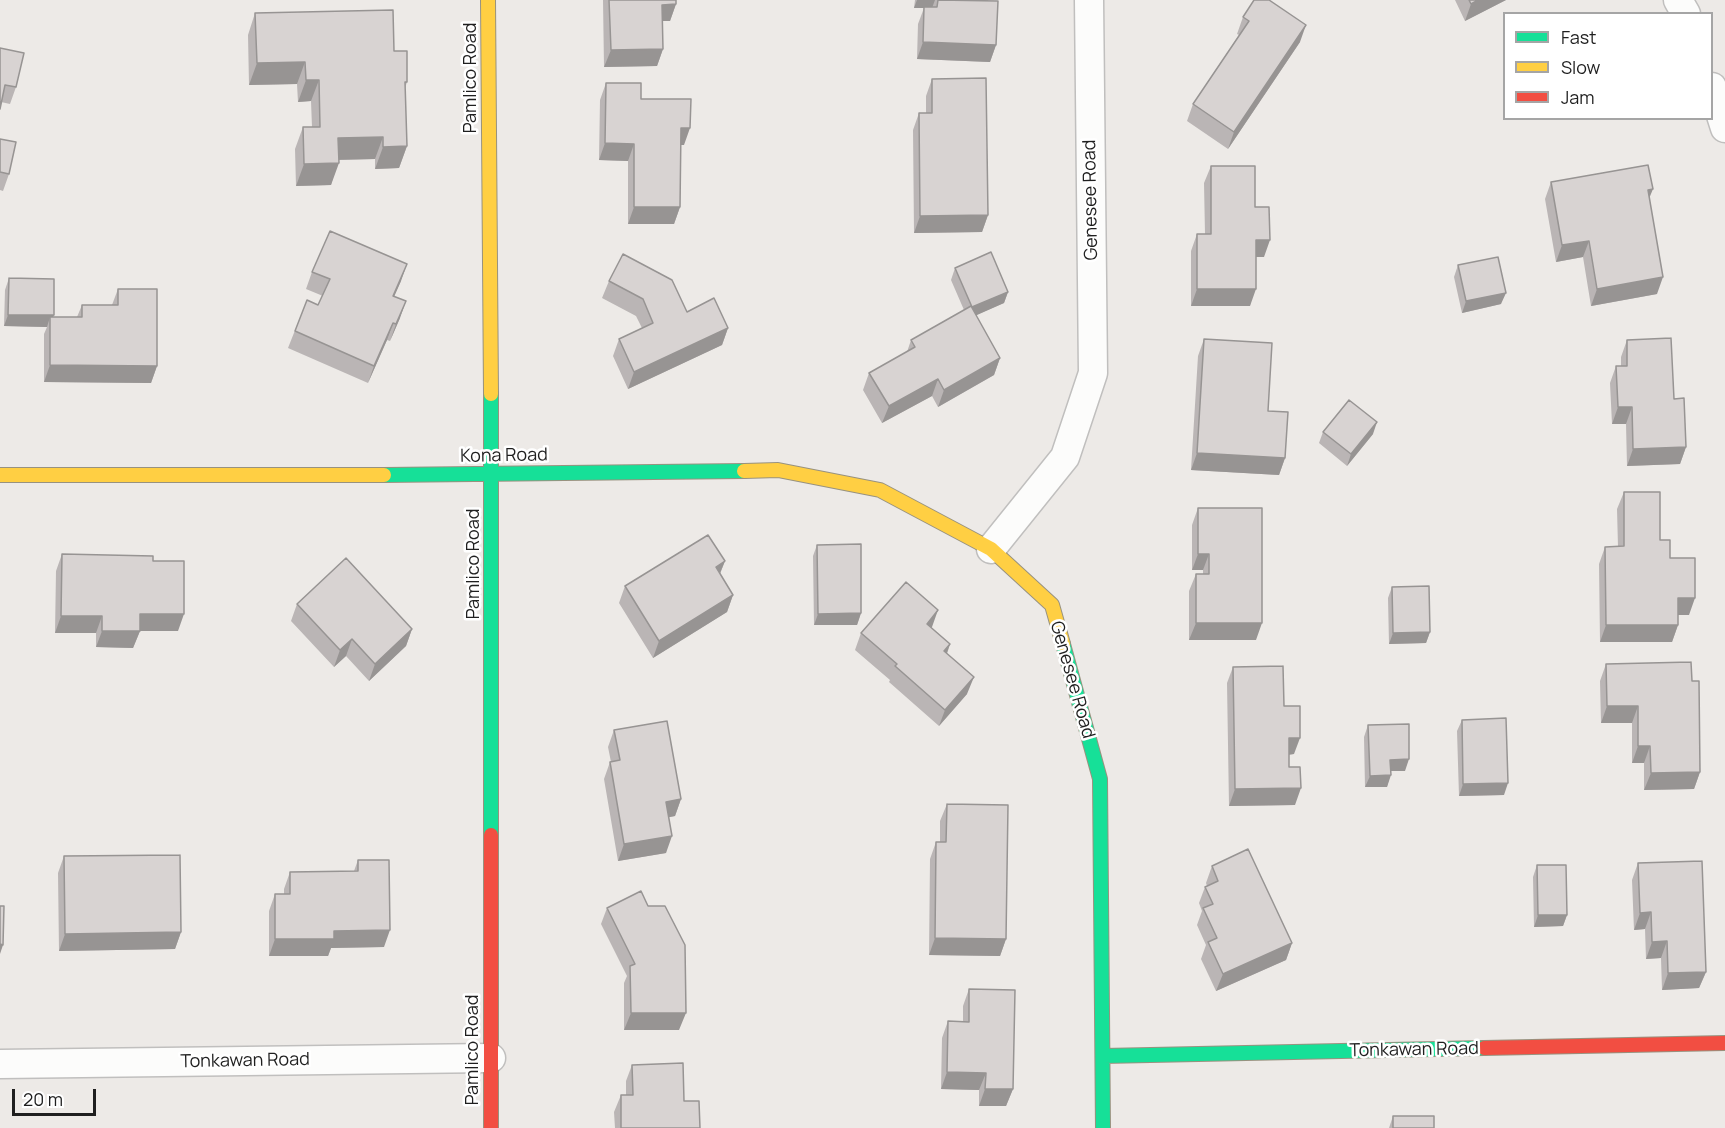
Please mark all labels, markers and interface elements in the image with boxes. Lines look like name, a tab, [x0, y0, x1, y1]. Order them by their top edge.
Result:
legend	[1503, 12, 1713, 120]
street label: Pamlico Road	[460, 23, 482, 133]
text: Fast	[1561, 25, 1596, 49]
text: Slow	[1561, 55, 1600, 79]
text: Jam	[1561, 85, 1595, 109]
street label: Genesee Road	[1079, 139, 1103, 261]
street label: Kona Road	[460, 444, 548, 468]
street label: Pamlico Road	[463, 509, 485, 619]
street label: Genesee Road	[1045, 619, 1099, 741]
street label: Pamlico Road	[462, 995, 484, 1105]
street label: Tonkawan Road	[1349, 1038, 1479, 1062]
street label: Tonkawan Road	[180, 1049, 310, 1073]
scale bar	[15, 1077, 99, 1115]
text: 20 m	[23, 1087, 63, 1111]

